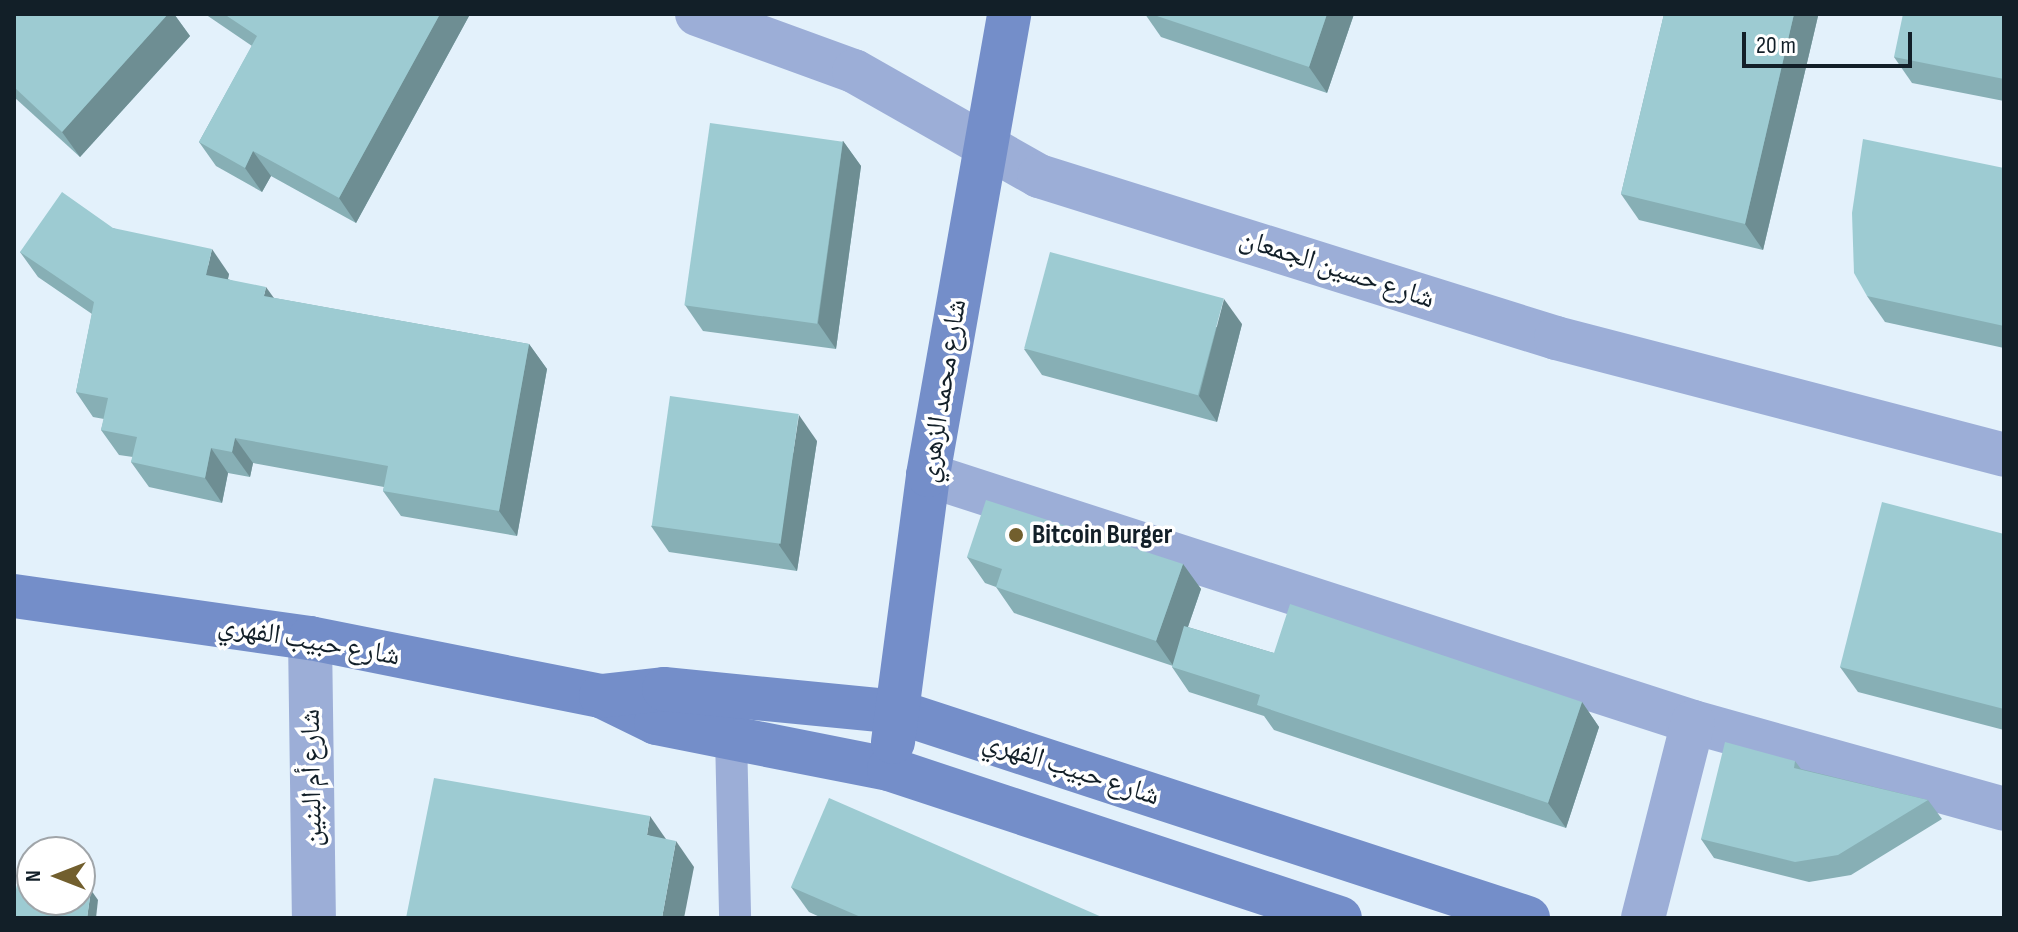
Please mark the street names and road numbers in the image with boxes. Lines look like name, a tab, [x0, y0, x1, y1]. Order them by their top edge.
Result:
street label: شارع حسين الجمعان	[1235, 222, 1439, 316]
street label: شارع محمد الزهري	[912, 297, 974, 485]
street label: شارع حبيب الفهري	[216, 608, 402, 674]
street label: شارع أم البنين	[294, 709, 330, 847]
street label: شارع حبيب الفهري	[978, 725, 1164, 813]

